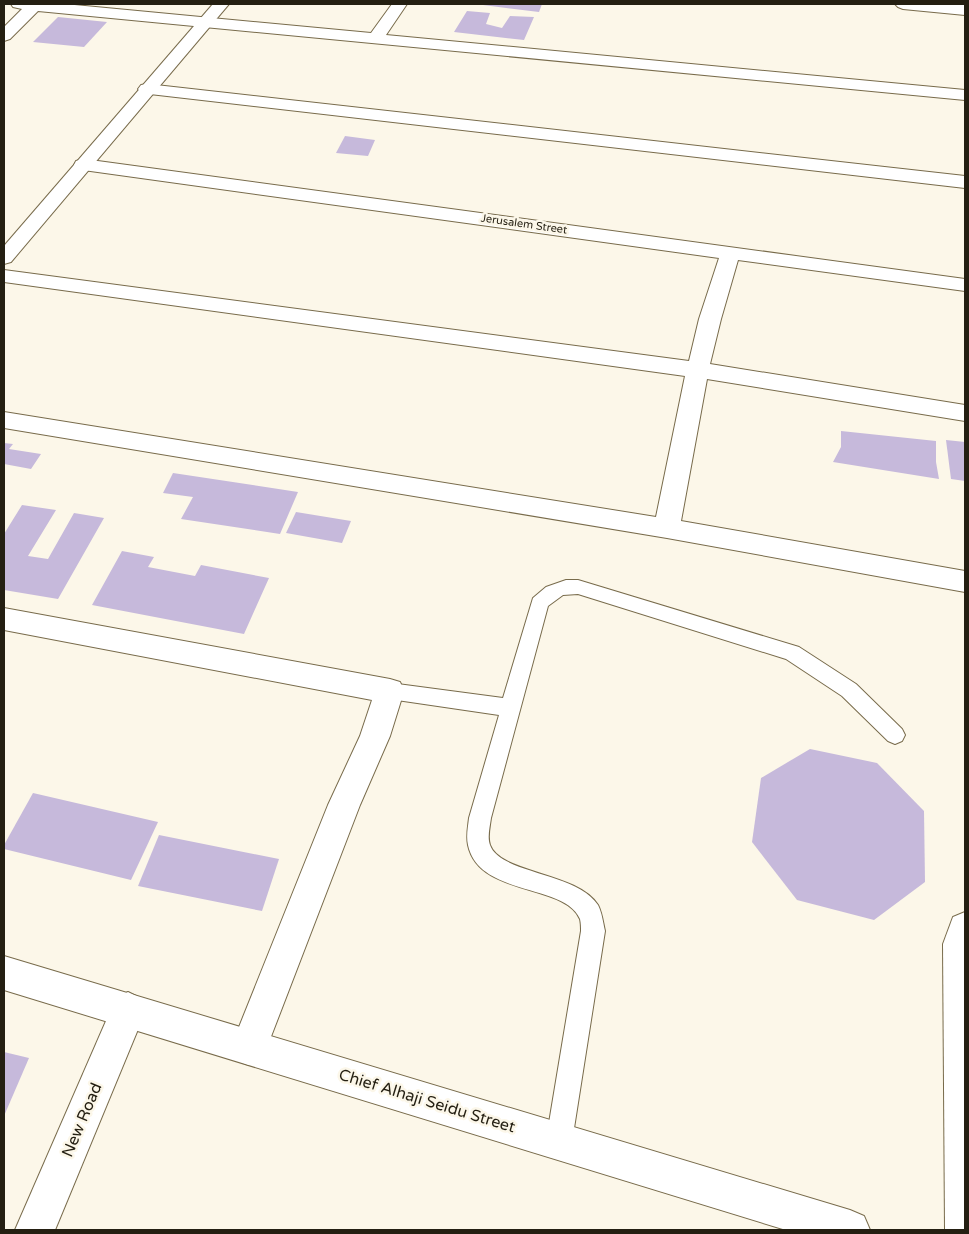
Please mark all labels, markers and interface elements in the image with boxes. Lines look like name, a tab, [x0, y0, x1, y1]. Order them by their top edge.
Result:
street label: Jerusalem Street	[480, 212, 568, 236]
street label: Chief Alhaji Seidu Street	[336, 1065, 518, 1137]
street label: New Road	[57, 1080, 107, 1160]

